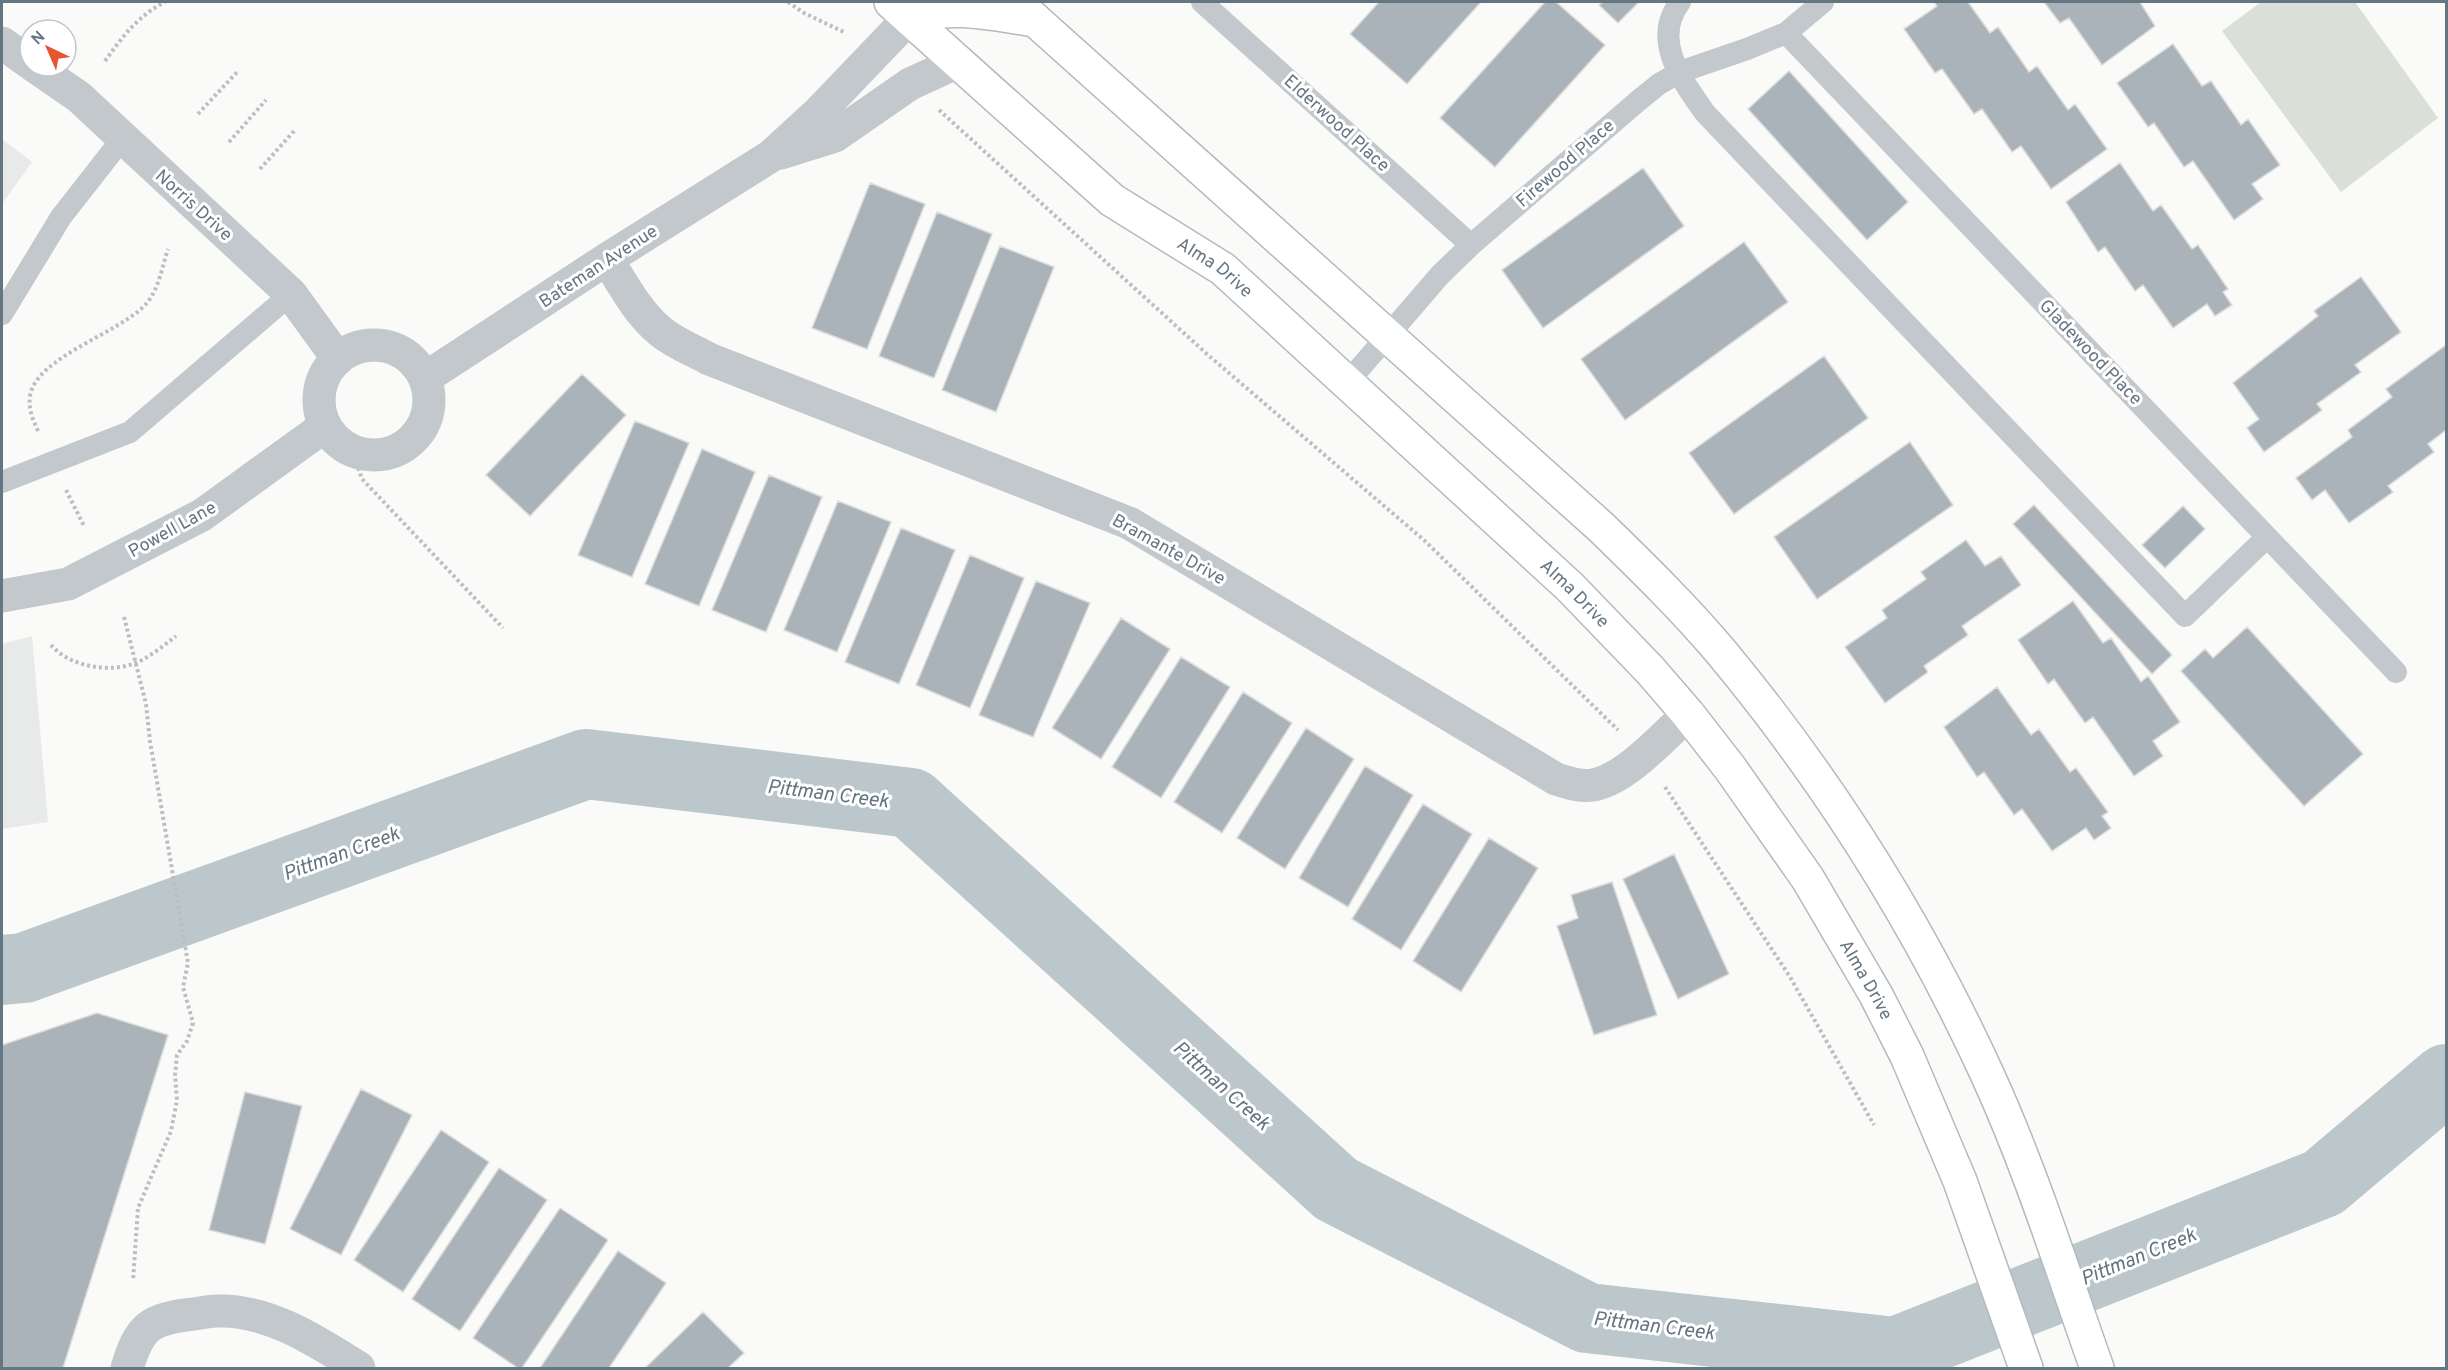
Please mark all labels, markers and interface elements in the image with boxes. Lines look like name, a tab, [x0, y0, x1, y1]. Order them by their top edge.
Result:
north arrow	[18, 18, 78, 78]
text: N	[28, 27, 50, 50]
street label: Elderwood Place	[1278, 70, 1394, 178]
street label: Firewood Place	[1512, 115, 1620, 213]
street label: Norris Drive	[149, 165, 237, 247]
street label: Bateman Avenue	[535, 220, 662, 314]
street label: Alma Drive	[1172, 233, 1257, 304]
street label: Gladewood Place	[2033, 295, 2146, 411]
street label: Powell Lane	[125, 497, 221, 564]
street label: Bramante Drive	[1107, 510, 1229, 591]
street label: Alma Drive	[1534, 555, 1613, 634]
water label: Pittman Creek	[766, 775, 891, 815]
water label: Pittman Creek	[280, 821, 404, 888]
street label: Alma Drive	[1833, 936, 1897, 1024]
water label: Pittman Creek	[1167, 1036, 1275, 1138]
water label: Pittman Creek	[2077, 1223, 2201, 1293]
water label: Pittman Creek	[1592, 1307, 1717, 1347]

